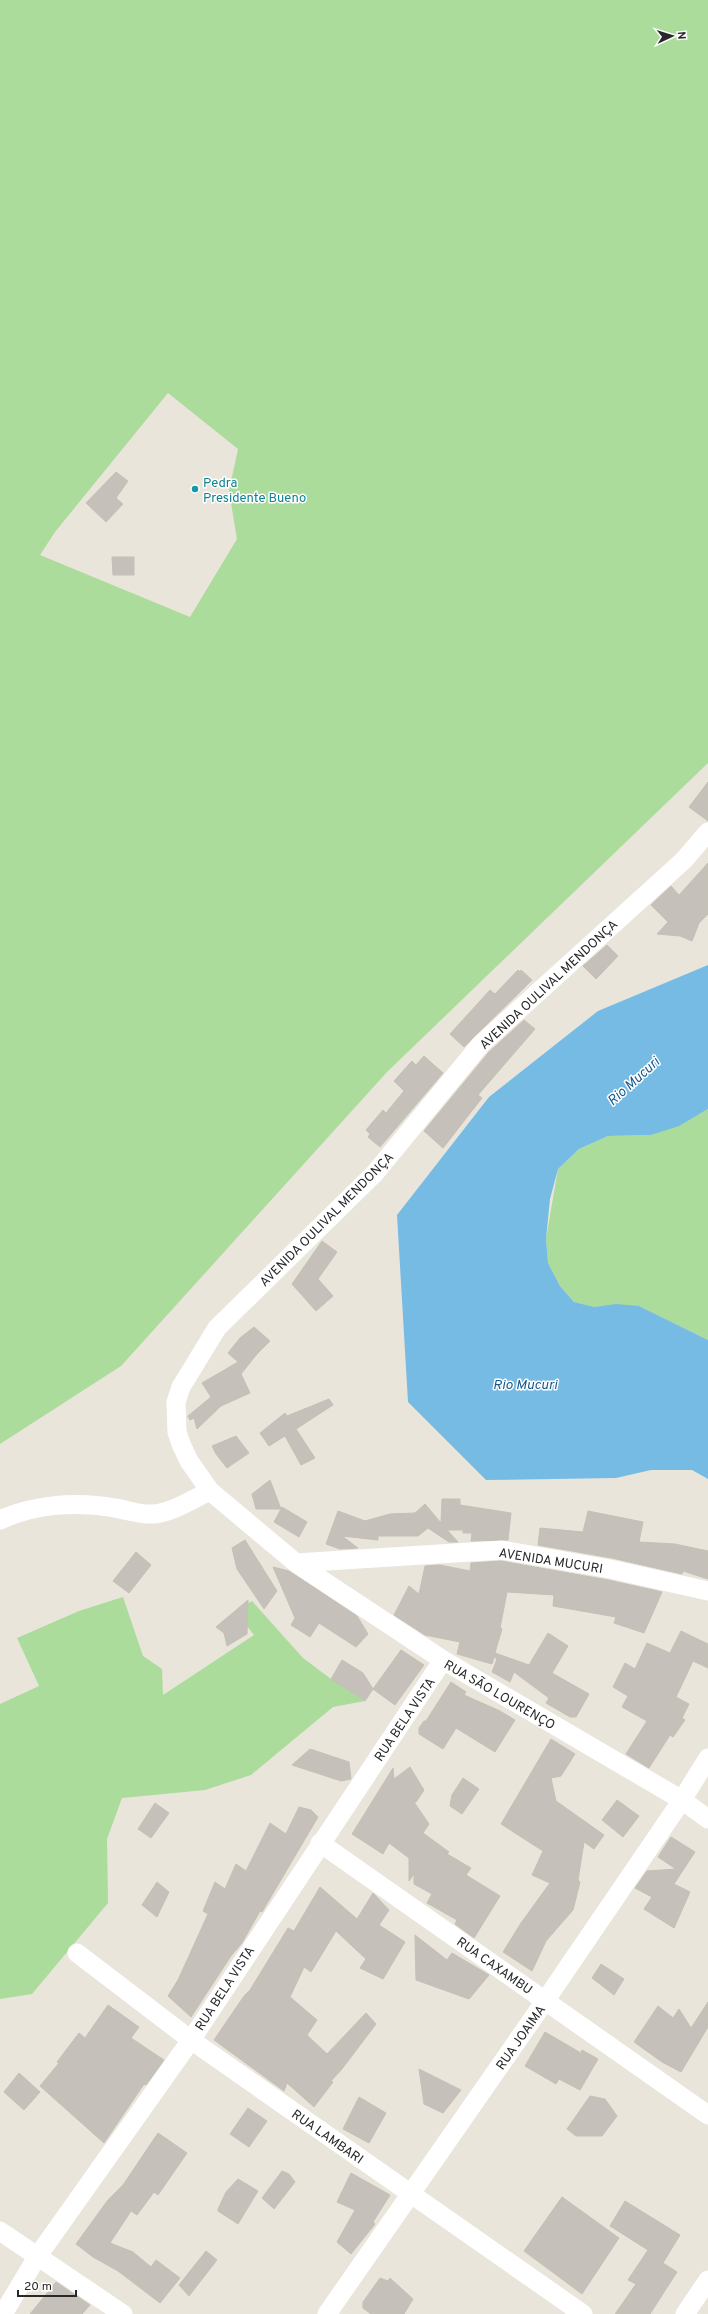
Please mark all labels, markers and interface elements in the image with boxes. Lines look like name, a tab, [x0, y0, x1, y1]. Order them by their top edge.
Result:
north arrow	[652, 16, 692, 56]
text: N	[674, 31, 688, 40]
place label: Pedra Presidente Bueno	[203, 476, 306, 507]
marker: Pedra Presidente Bueno	[190, 484, 200, 494]
street label: AVENIDA OULIVAL MENDONÇA	[477, 917, 622, 1054]
water label: Rio Mucuri	[604, 1053, 665, 1110]
street label: AVENIDA OULIVAL MENDONÇA	[257, 1150, 398, 1291]
water label: Rio Mucuri	[493, 1377, 559, 1394]
street label: AVENIDA MUCURI	[498, 1546, 604, 1578]
street label: RUA SÃO LOURENÇO	[441, 1656, 558, 1734]
street label: RUA BELA VISTA	[372, 1675, 440, 1765]
street label: RUA CAXAMBU	[453, 1935, 535, 1999]
street label: RUA BELA VISTA	[192, 1944, 259, 2034]
street label: RUA JOAIMA	[493, 2002, 550, 2074]
street label: RUA LAMBARI	[288, 2107, 366, 2168]
scale bar	[18, 2272, 76, 2298]
text: 20 m	[24, 2279, 52, 2295]

